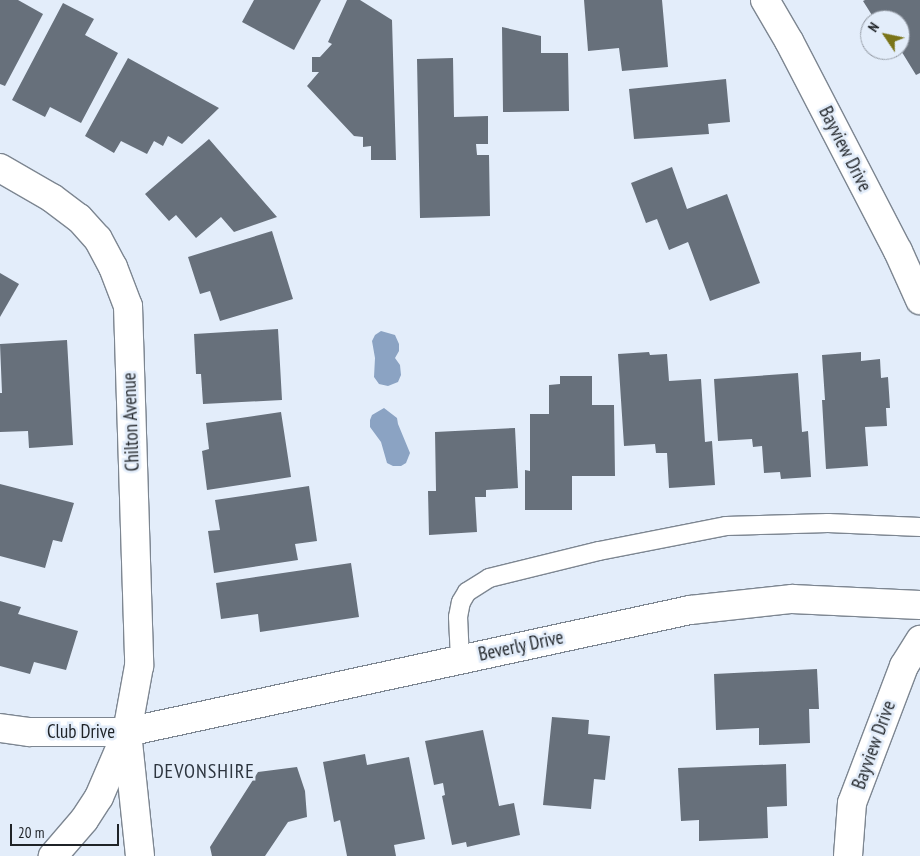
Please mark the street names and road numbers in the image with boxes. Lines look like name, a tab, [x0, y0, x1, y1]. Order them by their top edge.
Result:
street label: Bayview Drive	[814, 102, 876, 196]
street label: Chilton Avenue	[118, 372, 144, 472]
street label: Beverly Drive	[476, 626, 566, 666]
street label: Bayview Drive	[847, 697, 901, 793]
street label: Club Drive	[47, 721, 115, 743]

